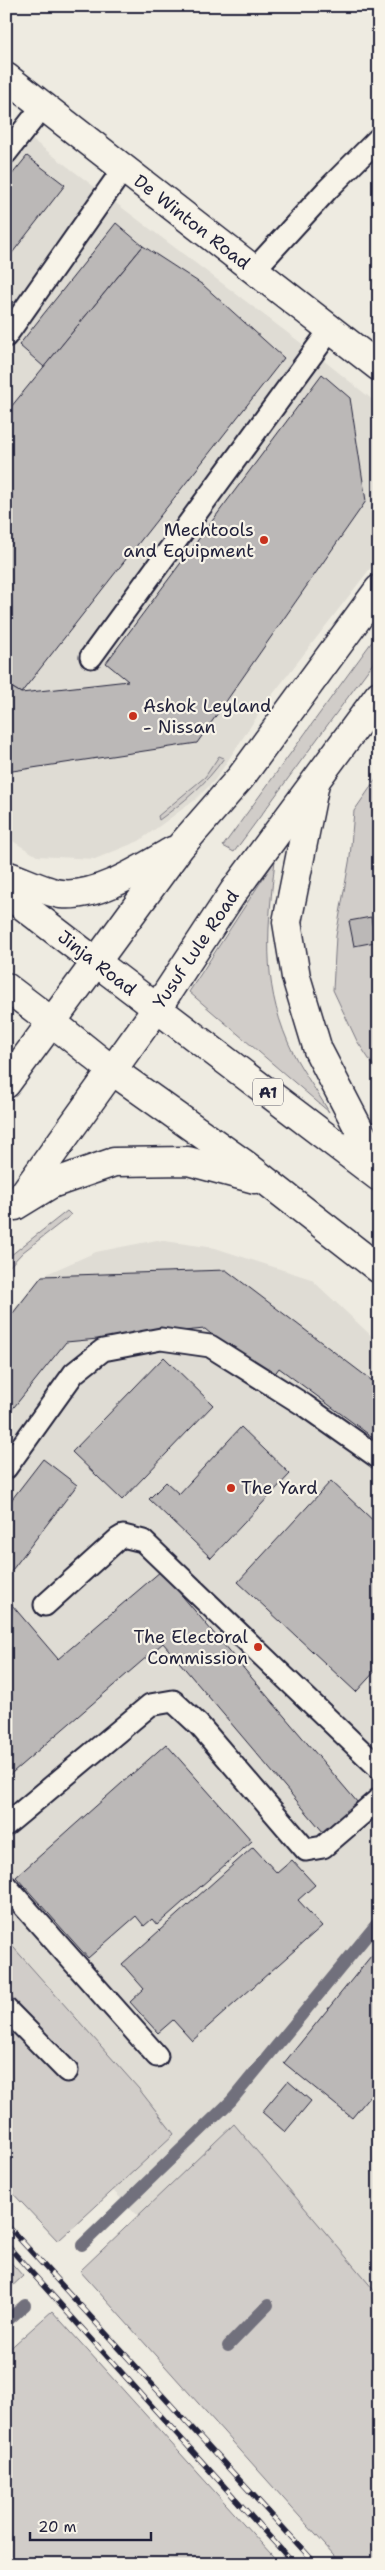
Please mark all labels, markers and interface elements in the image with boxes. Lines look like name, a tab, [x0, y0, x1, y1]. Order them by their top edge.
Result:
street label: De Winton Road	[129, 169, 255, 275]
place label: Mechtools and Equipment	[123, 518, 254, 563]
marker: Mechtools and Equipment	[258, 534, 270, 546]
place label: Ashok Leyland - Nissan	[143, 694, 272, 739]
marker: Ashok Leyland - Nissan	[127, 710, 139, 722]
street label: Yusuf Lule Road	[147, 885, 245, 1013]
street label: Jinja Road	[53, 925, 141, 1001]
road number: A1	[253, 1078, 283, 1106]
place label: The Yard	[241, 1476, 318, 1500]
marker: The Yard	[225, 1482, 237, 1494]
place label: The Electoral Commission	[134, 1625, 249, 1670]
marker: The Electoral Commission	[252, 1641, 264, 1653]
scale bar	[30, 2510, 151, 2542]
text: 20 m	[38, 2517, 77, 2537]

